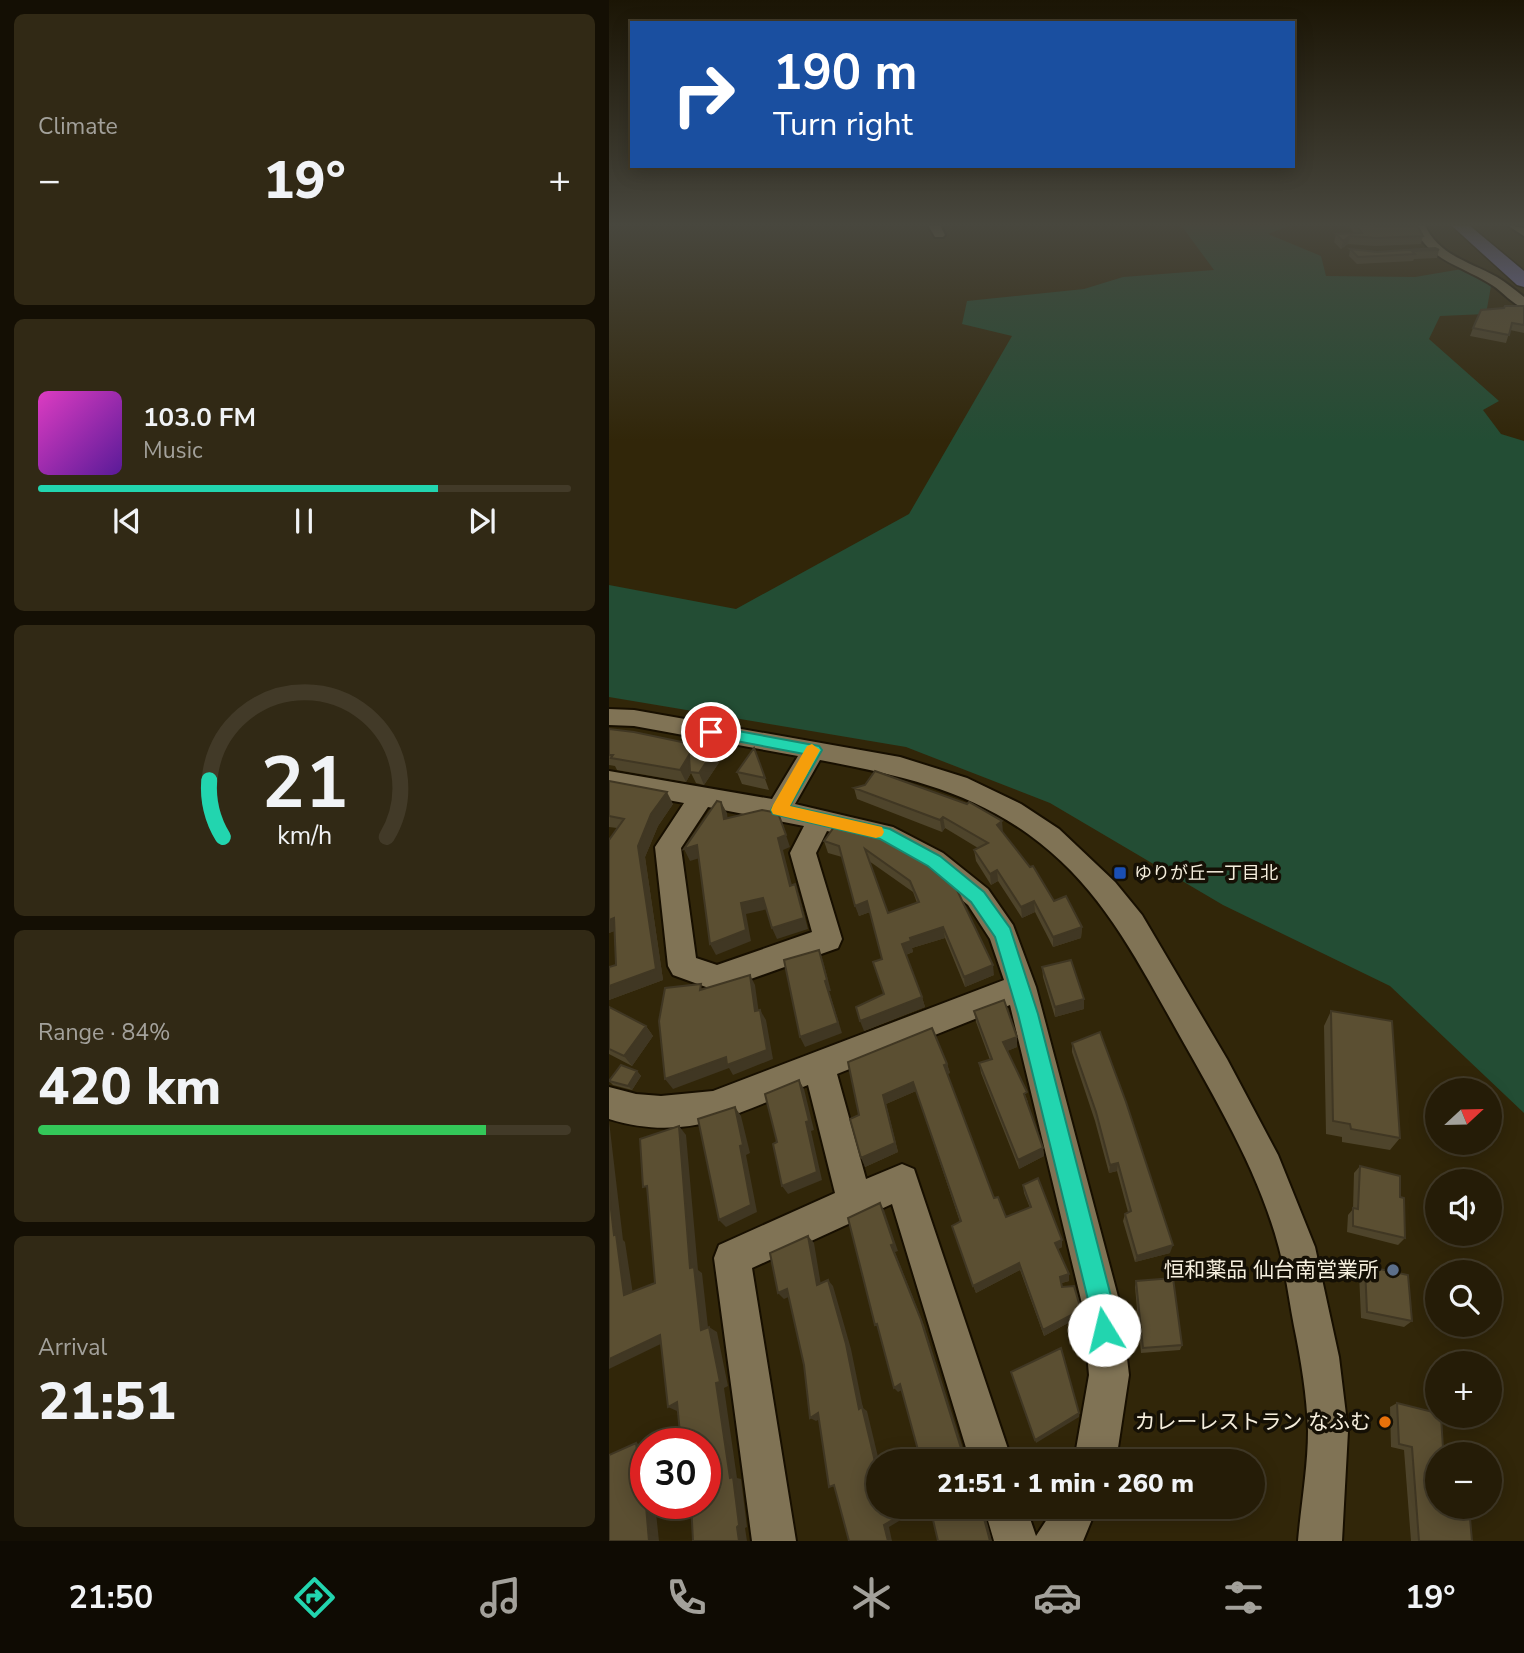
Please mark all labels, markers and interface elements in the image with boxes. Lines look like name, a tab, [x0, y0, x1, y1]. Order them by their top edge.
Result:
text: 190 m	[773, 39, 917, 106]
icon: right	[658, 49, 749, 140]
text: Turn right	[773, 103, 913, 146]
text: Climate	[38, 111, 118, 142]
text: 19°	[263, 145, 346, 216]
text: −	[38, 155, 61, 206]
text: +	[548, 155, 571, 206]
text: 103.0 FM	[143, 400, 256, 435]
text: Music	[143, 435, 203, 466]
icon: previous	[108, 502, 146, 540]
icon: pause	[285, 502, 323, 540]
icon: next	[463, 502, 501, 540]
pin	[681, 702, 741, 762]
icon: arrive	[692, 713, 730, 751]
text: 21	[261, 733, 348, 833]
text: km/h	[277, 818, 332, 852]
place label: ゆりが丘一丁目北	[1134, 861, 1278, 885]
marker: ゆりが丘一丁目北	[1112, 865, 1128, 881]
text: Range · 84%	[38, 1017, 170, 1048]
text: 420 km	[38, 1051, 221, 1122]
north arrow	[1425, 1078, 1501, 1155]
map controls	[1425, 1078, 1502, 1519]
button: sound	[1425, 1169, 1502, 1246]
place label: 恒和薬品 仙台南営業所	[1164, 1256, 1379, 1284]
button: search	[1425, 1260, 1502, 1337]
marker: 恒和薬品 仙台南営業所	[1385, 1262, 1401, 1278]
position arrow	[1067, 1293, 1141, 1367]
text: Arrival	[38, 1332, 107, 1363]
button: +	[1425, 1351, 1502, 1428]
text: 21:51	[38, 1366, 176, 1437]
place label: カレーレストラン なふむ	[1135, 1408, 1371, 1436]
marker: カレーレストラン なふむ	[1377, 1414, 1393, 1430]
speed limit sign: 30	[630, 1428, 721, 1519]
button: −	[1425, 1442, 1502, 1519]
text: 21:51 · 1 min · 260 m	[937, 1466, 1194, 1501]
icon: directions	[290, 1573, 339, 1622]
icon: music	[476, 1573, 525, 1622]
icon: phone	[662, 1573, 711, 1622]
icon: climate	[847, 1573, 896, 1622]
icon: car	[1033, 1573, 1082, 1622]
icon: filters	[1219, 1573, 1268, 1622]
text: 21:50	[68, 1576, 153, 1619]
text: 19°	[1405, 1576, 1455, 1619]

